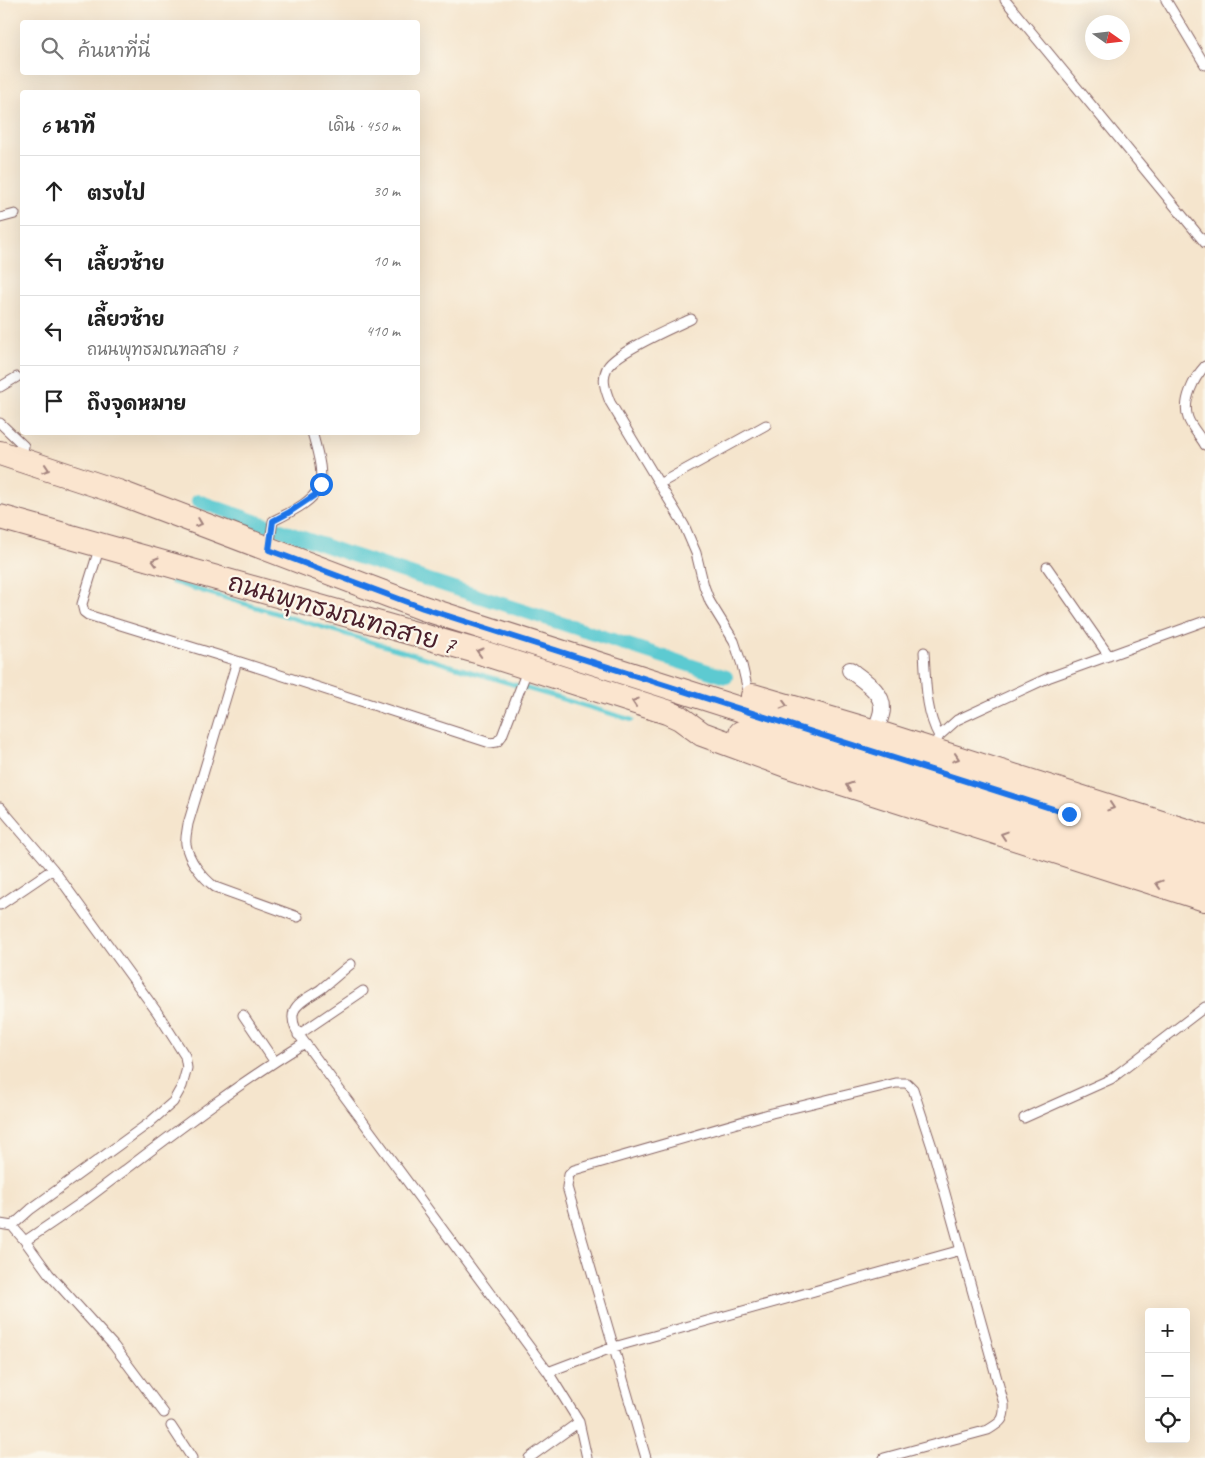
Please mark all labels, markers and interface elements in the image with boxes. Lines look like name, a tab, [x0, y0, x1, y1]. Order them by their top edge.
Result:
north arrow	[1085, 15, 1130, 60]
search box	[20, 20, 420, 75]
icon: search	[38, 34, 66, 62]
text: ค้นหาที่นี่	[78, 39, 150, 63]
text: 6 นาที	[40, 113, 95, 139]
text: เดิน · 450 m	[328, 116, 400, 136]
icon: ahead	[40, 177, 68, 205]
text: 30 m	[373, 181, 400, 201]
text: ตรงไป	[87, 182, 145, 206]
icon: left	[40, 247, 68, 275]
text: 10 m	[373, 251, 400, 271]
text: เลี้ยวซ้าย	[87, 252, 164, 276]
text: เลี้ยวซ้าย	[87, 308, 164, 332]
icon: left	[40, 317, 68, 345]
text: 410 m	[366, 321, 400, 341]
text: ถนนพุทธมณฑลสาย 7	[87, 340, 238, 360]
icon: arrive	[40, 387, 68, 415]
text: ถึงจุดหมาย	[87, 392, 186, 416]
one-way arrow	[42, 463, 50, 473]
route start	[310, 473, 333, 496]
one-way arrow	[194, 517, 203, 528]
one-way arrow	[151, 556, 160, 566]
street label: ถนนพุทธมณฑลสาย 7	[224, 566, 461, 664]
one-way arrow	[476, 648, 484, 658]
one-way arrow	[631, 698, 639, 708]
one-way arrow	[780, 699, 789, 710]
one-way arrow	[951, 752, 960, 762]
one-way arrow	[845, 781, 854, 791]
one-way arrow	[1106, 802, 1115, 812]
route end	[1058, 803, 1081, 826]
one-way arrow	[1000, 831, 1008, 841]
one-way arrow	[1155, 880, 1163, 890]
map controls	[1145, 1308, 1190, 1443]
button: +	[1145, 1308, 1190, 1353]
button: −	[1145, 1353, 1190, 1398]
button: locate	[1145, 1398, 1190, 1443]

